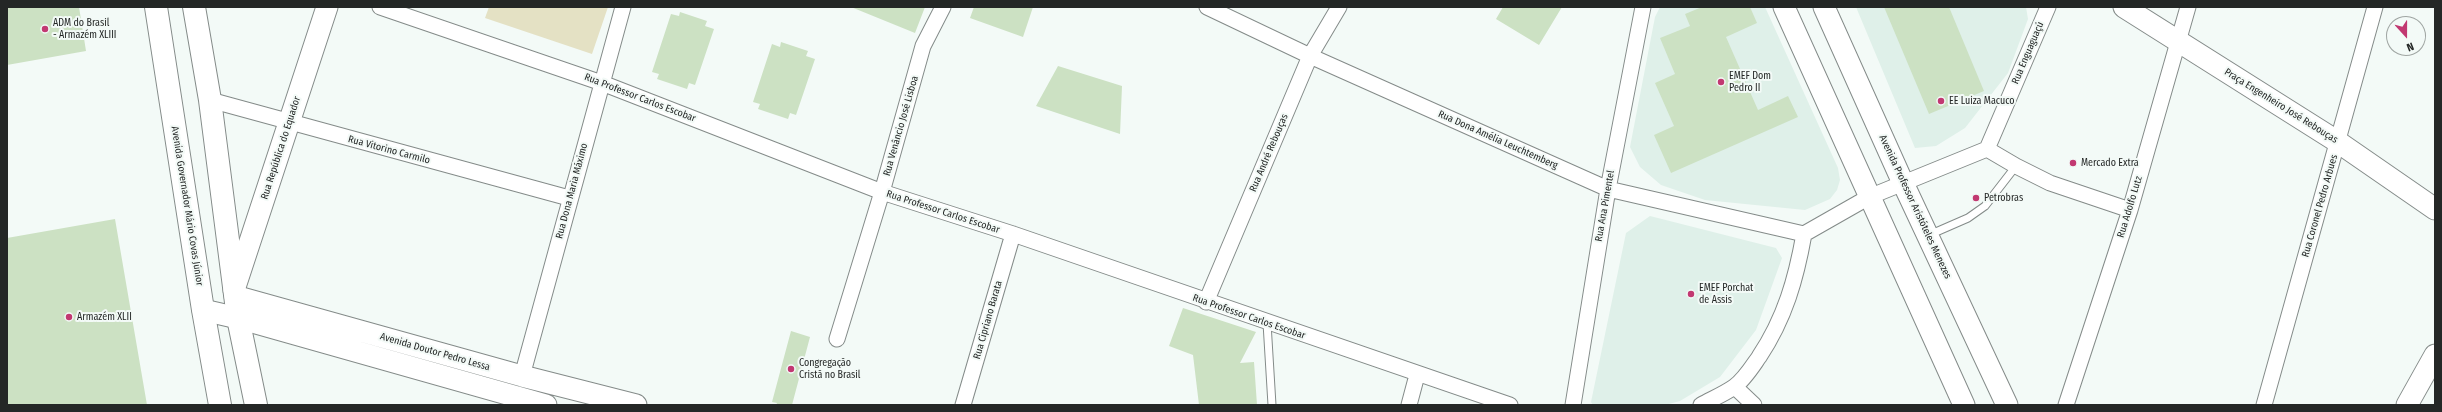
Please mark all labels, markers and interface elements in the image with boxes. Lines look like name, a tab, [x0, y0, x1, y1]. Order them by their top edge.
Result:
north arrow	[2386, 16, 2426, 56]
place label: ADM do Brasil - Armazém XLIII	[53, 17, 116, 40]
street label: Rua Enguaguaçú	[2009, 20, 2047, 86]
marker: ADM do Brasil - Armazém XLIII	[40, 24, 50, 34]
text: N	[2405, 39, 2416, 54]
street label: Praça Engenheiro José Rebouças	[2222, 66, 2340, 146]
place label: EMEF Dom Pedro II	[1729, 70, 1771, 94]
street label: Rua Professor Carlos Escobar	[582, 71, 698, 125]
street label: Rua Venâncio José Lisboa	[881, 74, 921, 178]
marker: EMEF Dom Pedro II	[1716, 77, 1726, 87]
street label: Rua República do Equador	[259, 95, 303, 201]
place label: EE Luiza Macuco	[1949, 95, 2015, 107]
marker: EE Luiza Macuco	[1936, 96, 1946, 106]
street label: Rua Dona Amélia Leuchtemberg	[1436, 108, 1560, 172]
street label: Rua André Rebouças	[1247, 112, 1291, 194]
street label: Avenida Governador Mário Covas Júnior	[168, 125, 206, 287]
street label: Rua Vitorino Carmilo	[347, 133, 431, 167]
street label: Avenida Professor Aristóteles Menezes	[1876, 133, 1954, 281]
street label: Rua Dona Maria Máximo	[553, 142, 591, 240]
street label: Rua Coronel Pedro Arbues	[2300, 153, 2340, 259]
place label: Mercado Extra	[2081, 157, 2139, 169]
marker: Mercado Extra	[2068, 158, 2078, 168]
street label: Rua Ana Pimentel	[1593, 169, 1617, 243]
street label: Rua Adolfo Lutz	[2115, 175, 2145, 239]
street label: Rua Professor Carlos Escobar	[885, 188, 1001, 236]
place label: Petrobras	[1984, 192, 2023, 204]
marker: Petrobras	[1971, 193, 1981, 203]
street label: Rua Cipriano Barata	[971, 279, 1005, 361]
place label: EMEF Porchat de Assis	[1699, 282, 1753, 306]
marker: EMEF Porchat de Assis	[1686, 289, 1696, 299]
street label: Rua Professor Carlos Escobar	[1191, 292, 1307, 342]
place label: Armazém XLII	[77, 311, 132, 323]
marker: Armazém XLII	[64, 312, 74, 322]
street label: Avenida Doutor Pedro Lessa	[379, 331, 491, 373]
place label: Congregação Cristã no Brasil	[799, 357, 860, 380]
marker: Congregação Cristã no Brasil	[786, 364, 796, 374]

